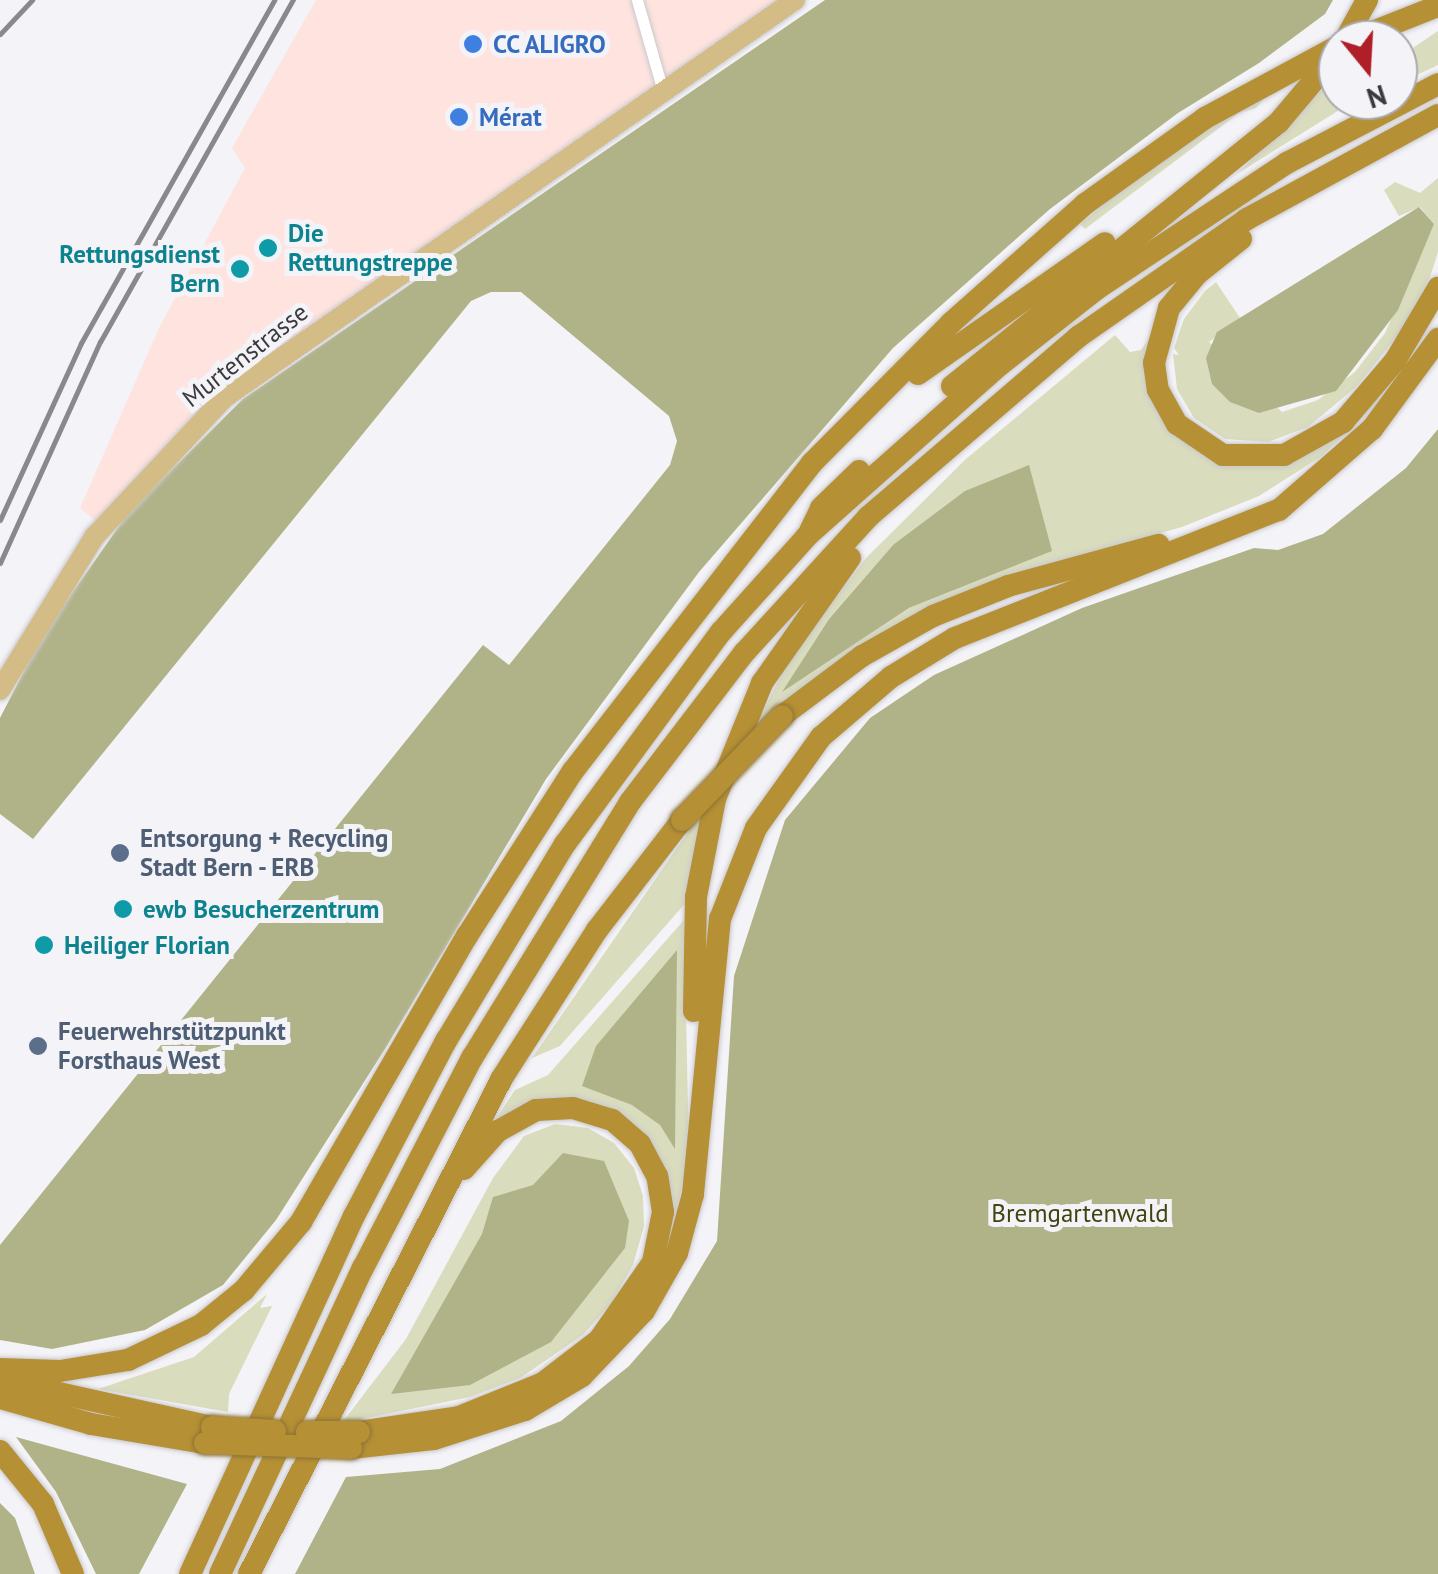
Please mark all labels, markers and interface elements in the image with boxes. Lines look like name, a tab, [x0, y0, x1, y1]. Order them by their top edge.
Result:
north arrow	[1318, 20, 1418, 120]
place label: CC ALIGRO	[493, 29, 608, 59]
marker: CC ALIGRO	[462, 33, 484, 55]
text: N	[1362, 77, 1391, 118]
place label: Mérat	[479, 102, 542, 132]
marker: Mérat	[448, 106, 470, 128]
place label: Die Rettungstreppe	[288, 219, 453, 278]
marker: Die Rettungstreppe	[257, 237, 279, 259]
place label: Rettungsdienst Bern	[59, 240, 220, 299]
marker: Rettungsdienst Bern	[229, 258, 251, 280]
street label: Murtenstrasse	[176, 297, 314, 413]
place label: Entsorgung + Recycling Stadt Bern - ERB	[140, 824, 388, 883]
marker: Entsorgung + Recycling Stadt Bern - ERB	[109, 842, 131, 864]
place label: ewb Besucherzentrum	[143, 894, 379, 924]
marker: ewb Besucherzentrum	[112, 898, 134, 920]
place label: Heiliger Florian	[64, 930, 230, 960]
marker: Heiliger Florian	[33, 934, 55, 956]
place label: Feuerwehrstützpunkt Forsthaus West	[58, 1017, 286, 1076]
marker: Feuerwehrstützpunkt Forsthaus West	[27, 1035, 49, 1057]
park label: Bremgartenwald	[991, 1198, 1169, 1228]

